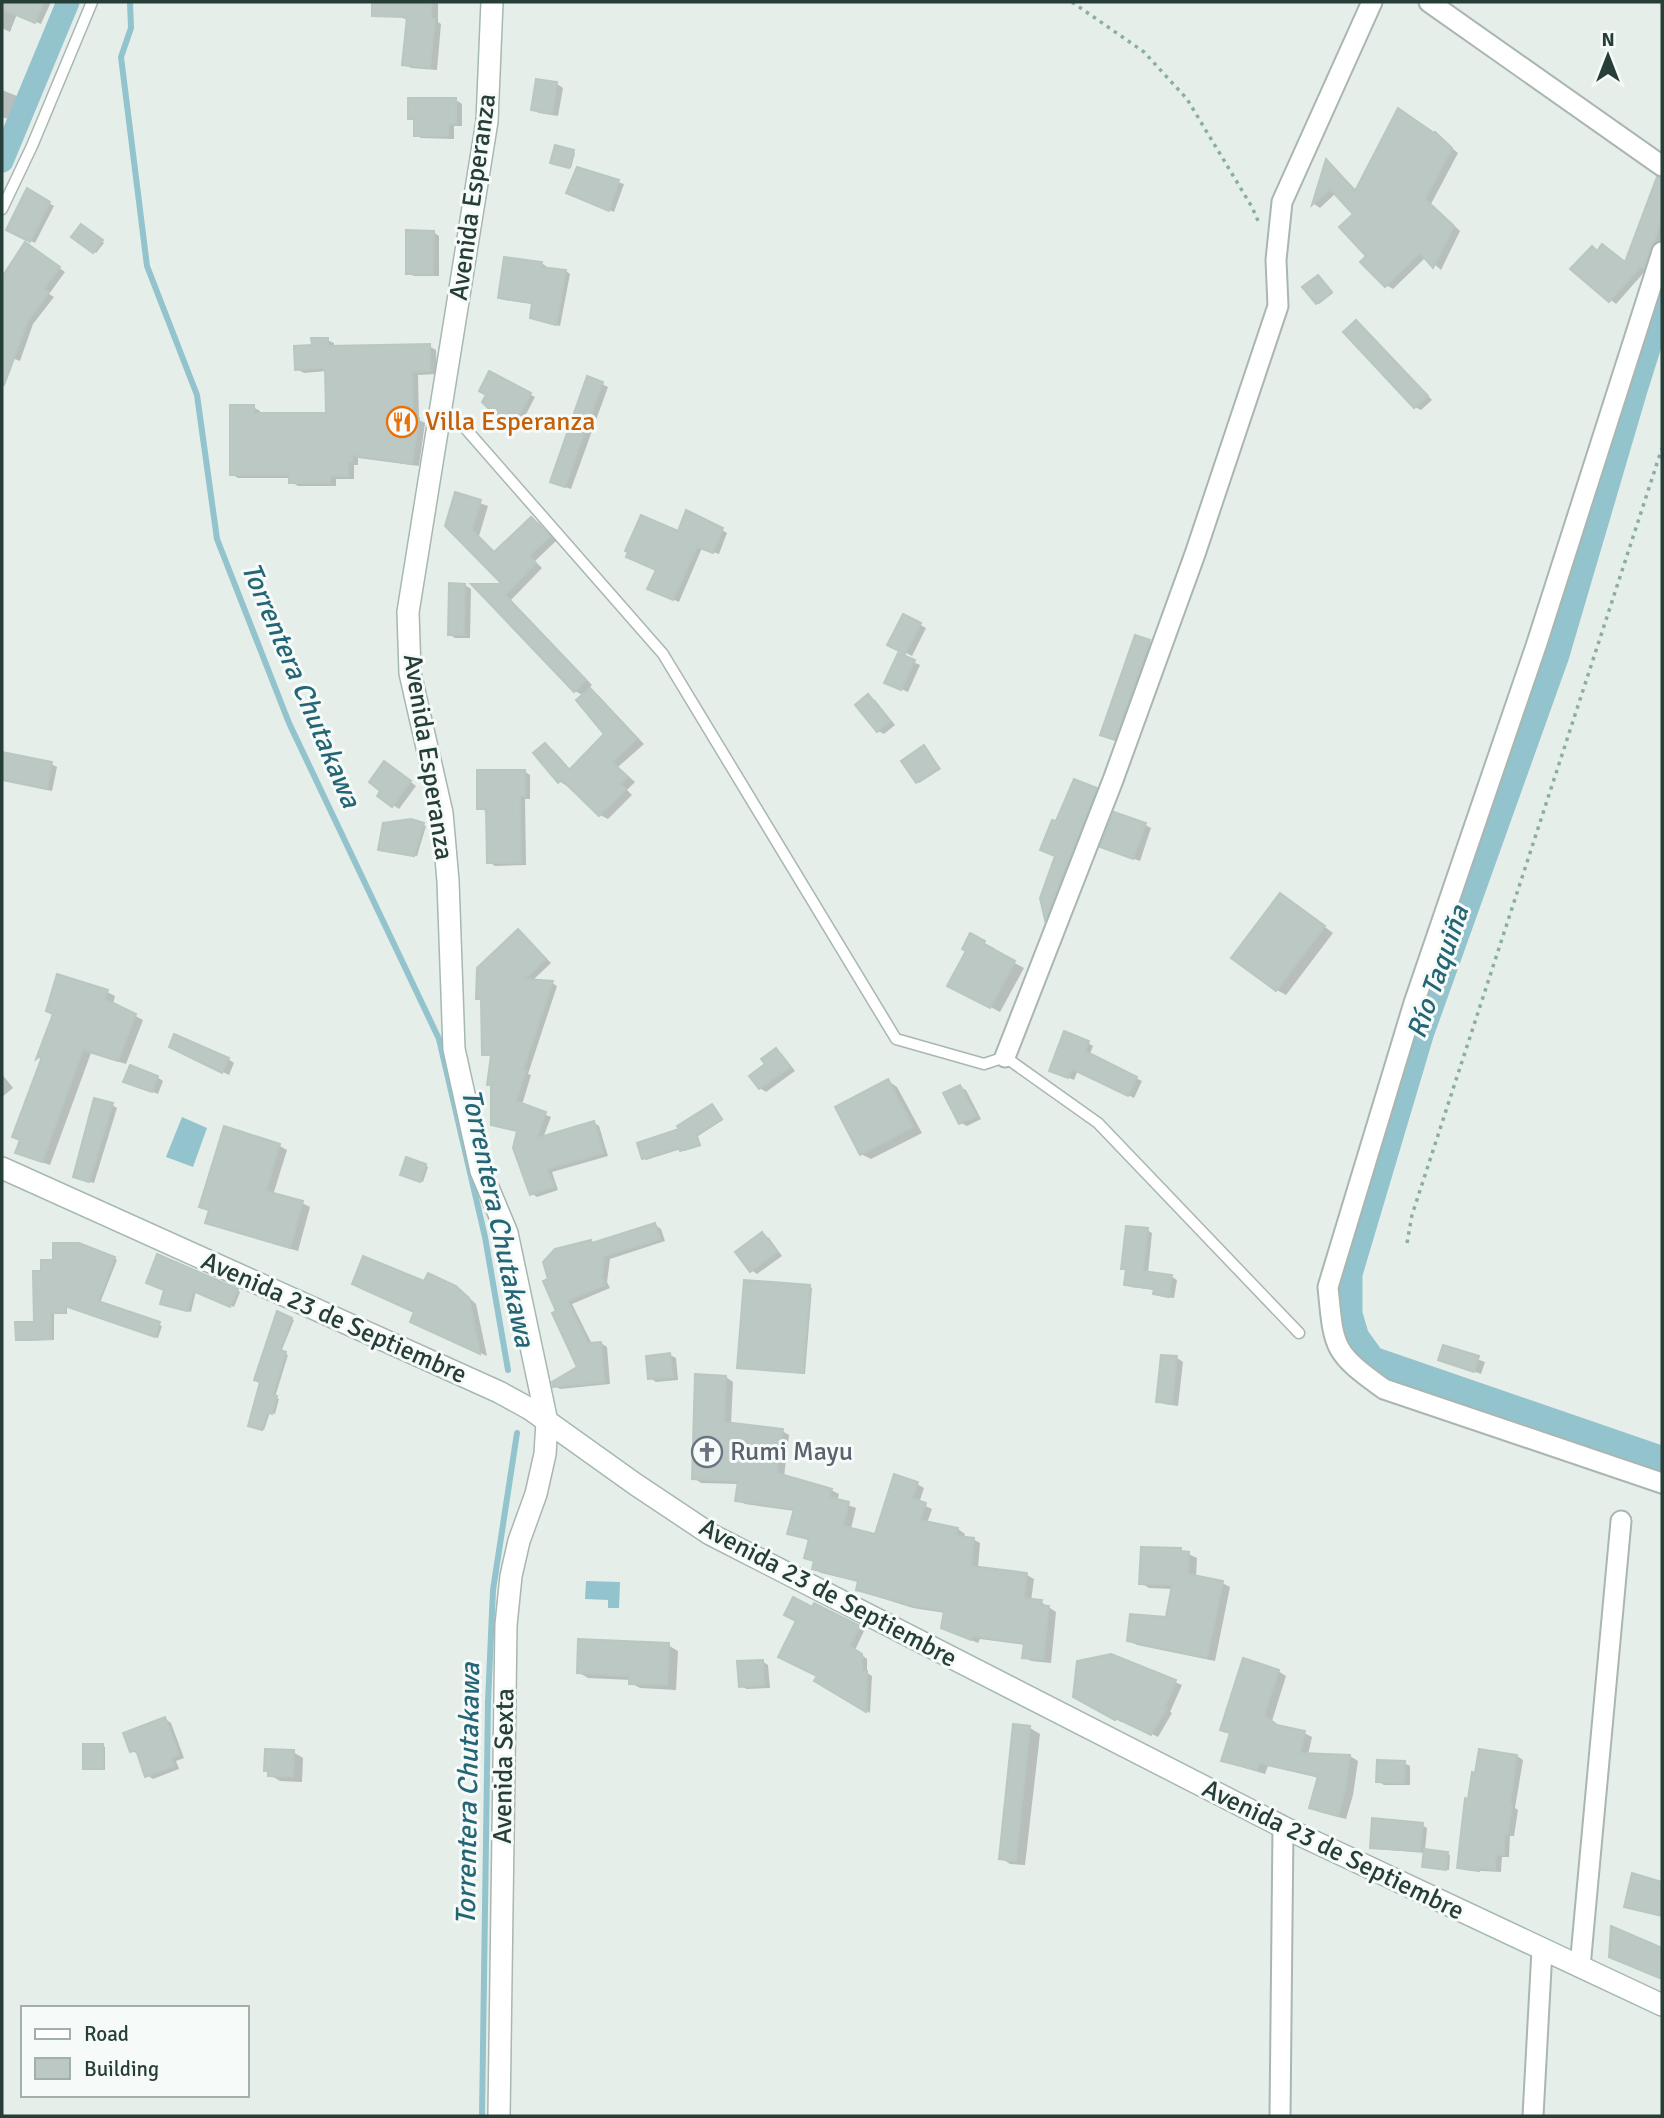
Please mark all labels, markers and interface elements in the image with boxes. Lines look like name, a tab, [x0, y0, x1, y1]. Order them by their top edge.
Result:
north arrow	[1573, 21, 1643, 91]
text: N	[1601, 28, 1615, 52]
street label: Avenida Esperanza	[443, 92, 503, 302]
restaurant icon: Villa Esperanza	[385, 405, 419, 439]
place label: Villa Esperanza	[425, 406, 595, 438]
water label: Torrentera Chutakawa	[234, 557, 368, 813]
street label: Avenida Esperanza	[396, 652, 460, 862]
water label: Río Taquiña	[1399, 900, 1477, 1043]
water label: Torrentera Chutakawa	[454, 1086, 542, 1351]
street label: Avenida 23 de Septiembre	[196, 1245, 472, 1391]
church icon: Rumi Mayu	[690, 1435, 724, 1469]
place label: Rumi Mayu	[730, 1436, 853, 1468]
street label: Avenida 23 de Septiembre	[694, 1511, 962, 1675]
water label: Torrentera Chutakawa	[449, 1661, 487, 1926]
street label: Avenida Sexta	[487, 1688, 521, 1844]
street label: Avenida 23 de Septiembre	[1197, 1773, 1469, 1927]
legend	[21, 2006, 248, 2097]
text: Road	[84, 2021, 129, 2047]
text: Building	[84, 2056, 159, 2082]

